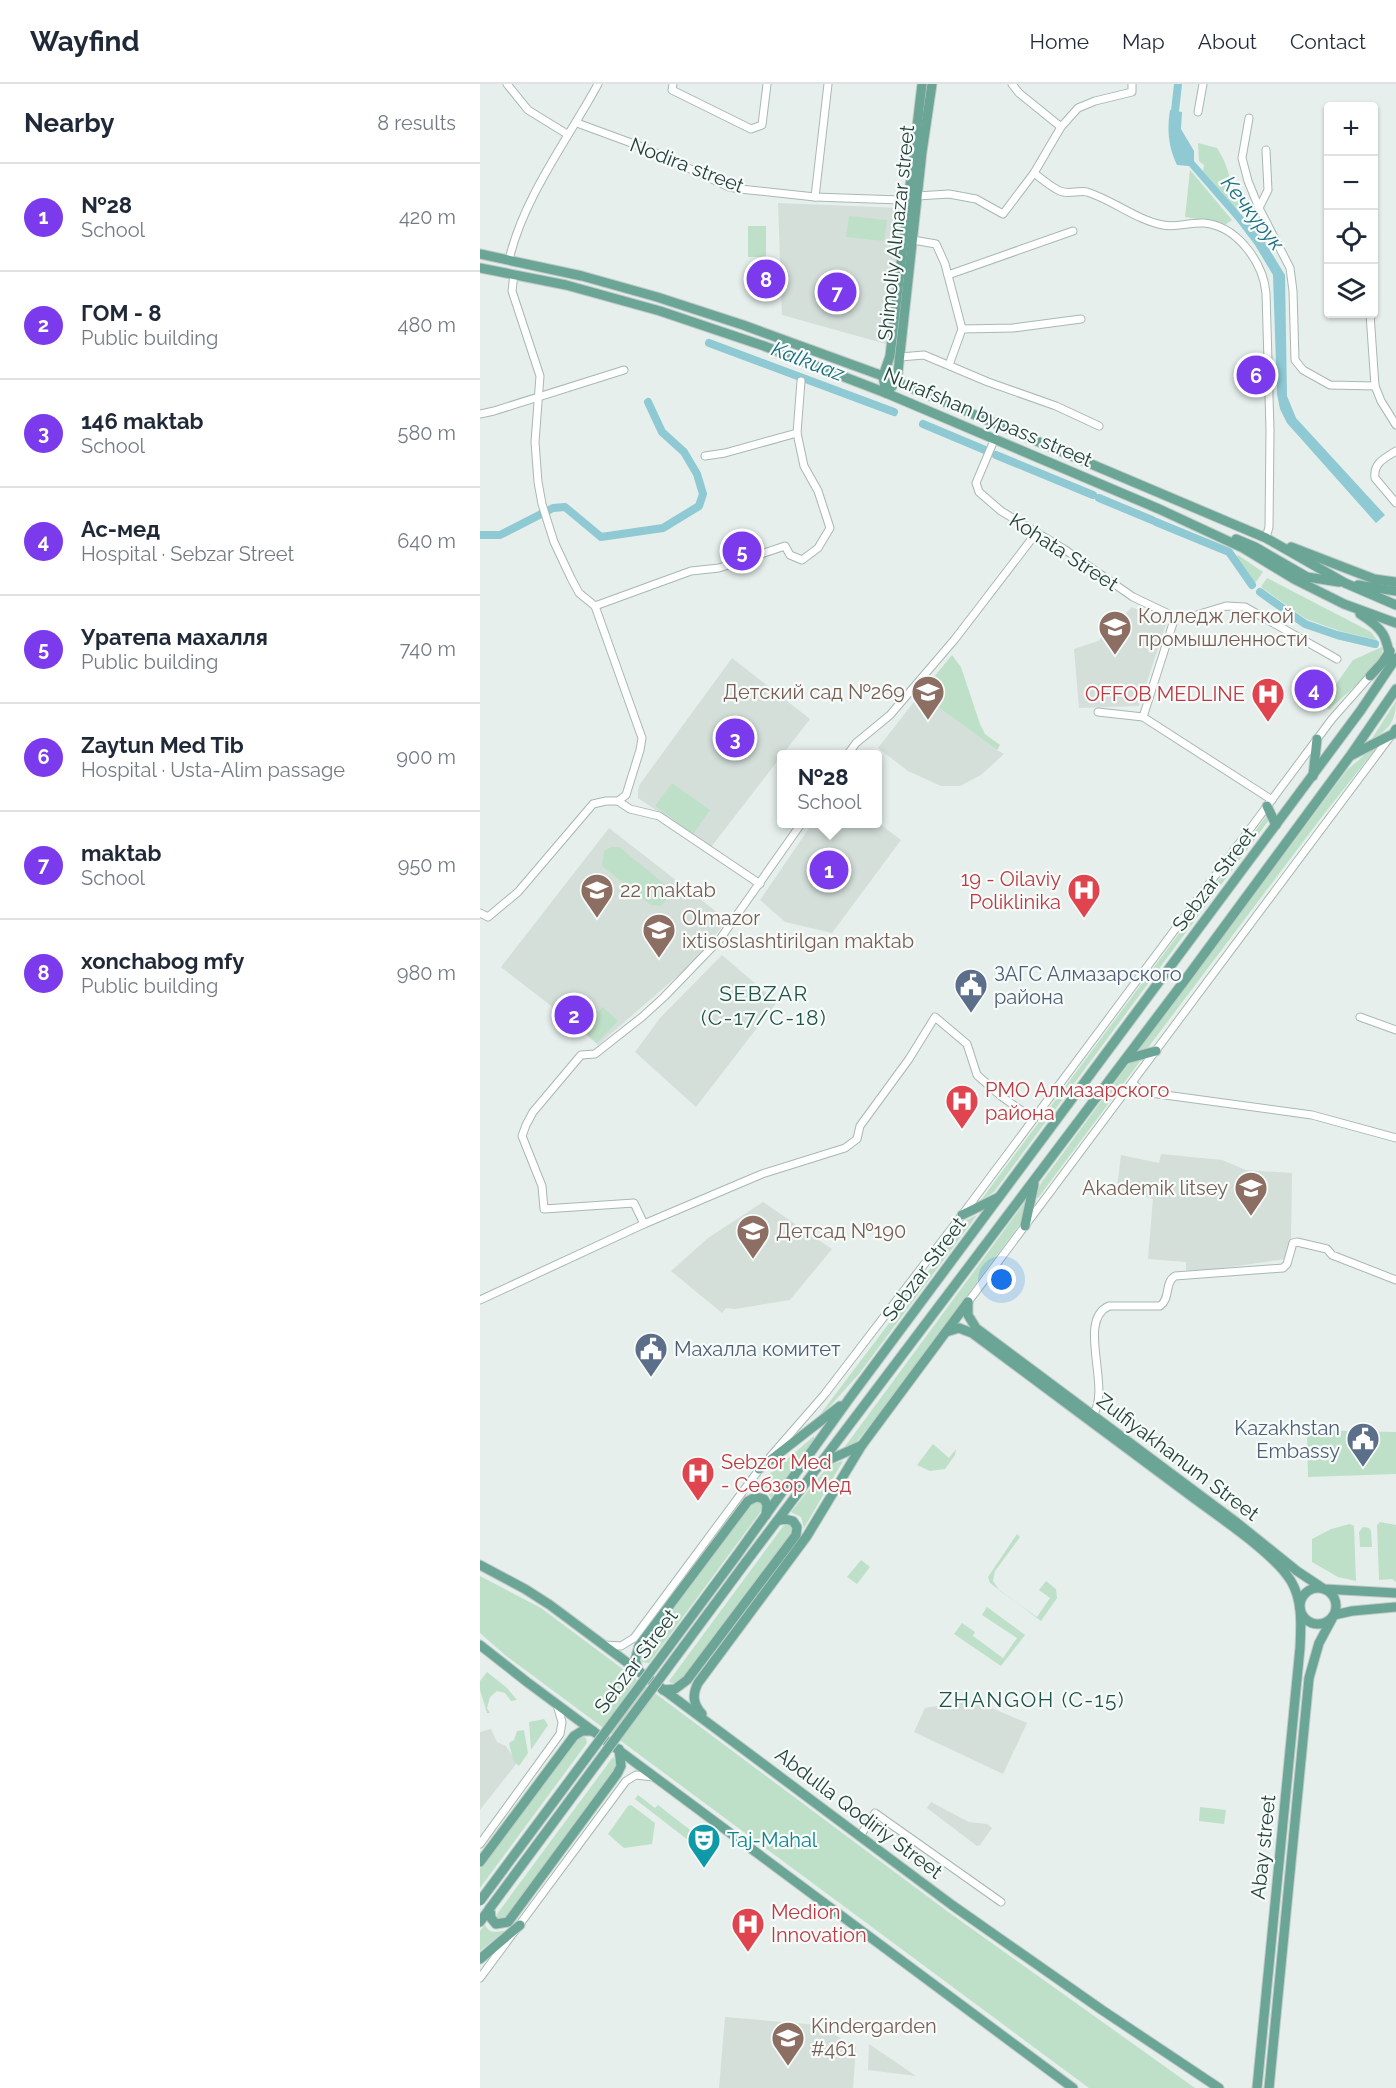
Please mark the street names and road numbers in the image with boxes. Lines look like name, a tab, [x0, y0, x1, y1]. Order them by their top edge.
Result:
street label: Shimoliy Almazar street	[873, 124, 919, 342]
street label: Nodira street	[627, 132, 748, 198]
street label: Nurafshan bypass street	[880, 362, 1096, 472]
street label: Kohata Street	[1005, 508, 1123, 596]
street label: Sebzar Street	[1167, 822, 1261, 936]
street label: Sebzar Street	[877, 1212, 971, 1326]
street label: Zulfiyakhanum Street	[1092, 1388, 1264, 1526]
street label: Sebzar Street	[589, 1604, 683, 1718]
street label: Abdulla Qodiriy Street	[771, 1742, 948, 1884]
street label: Abay street	[1246, 1793, 1280, 1900]

